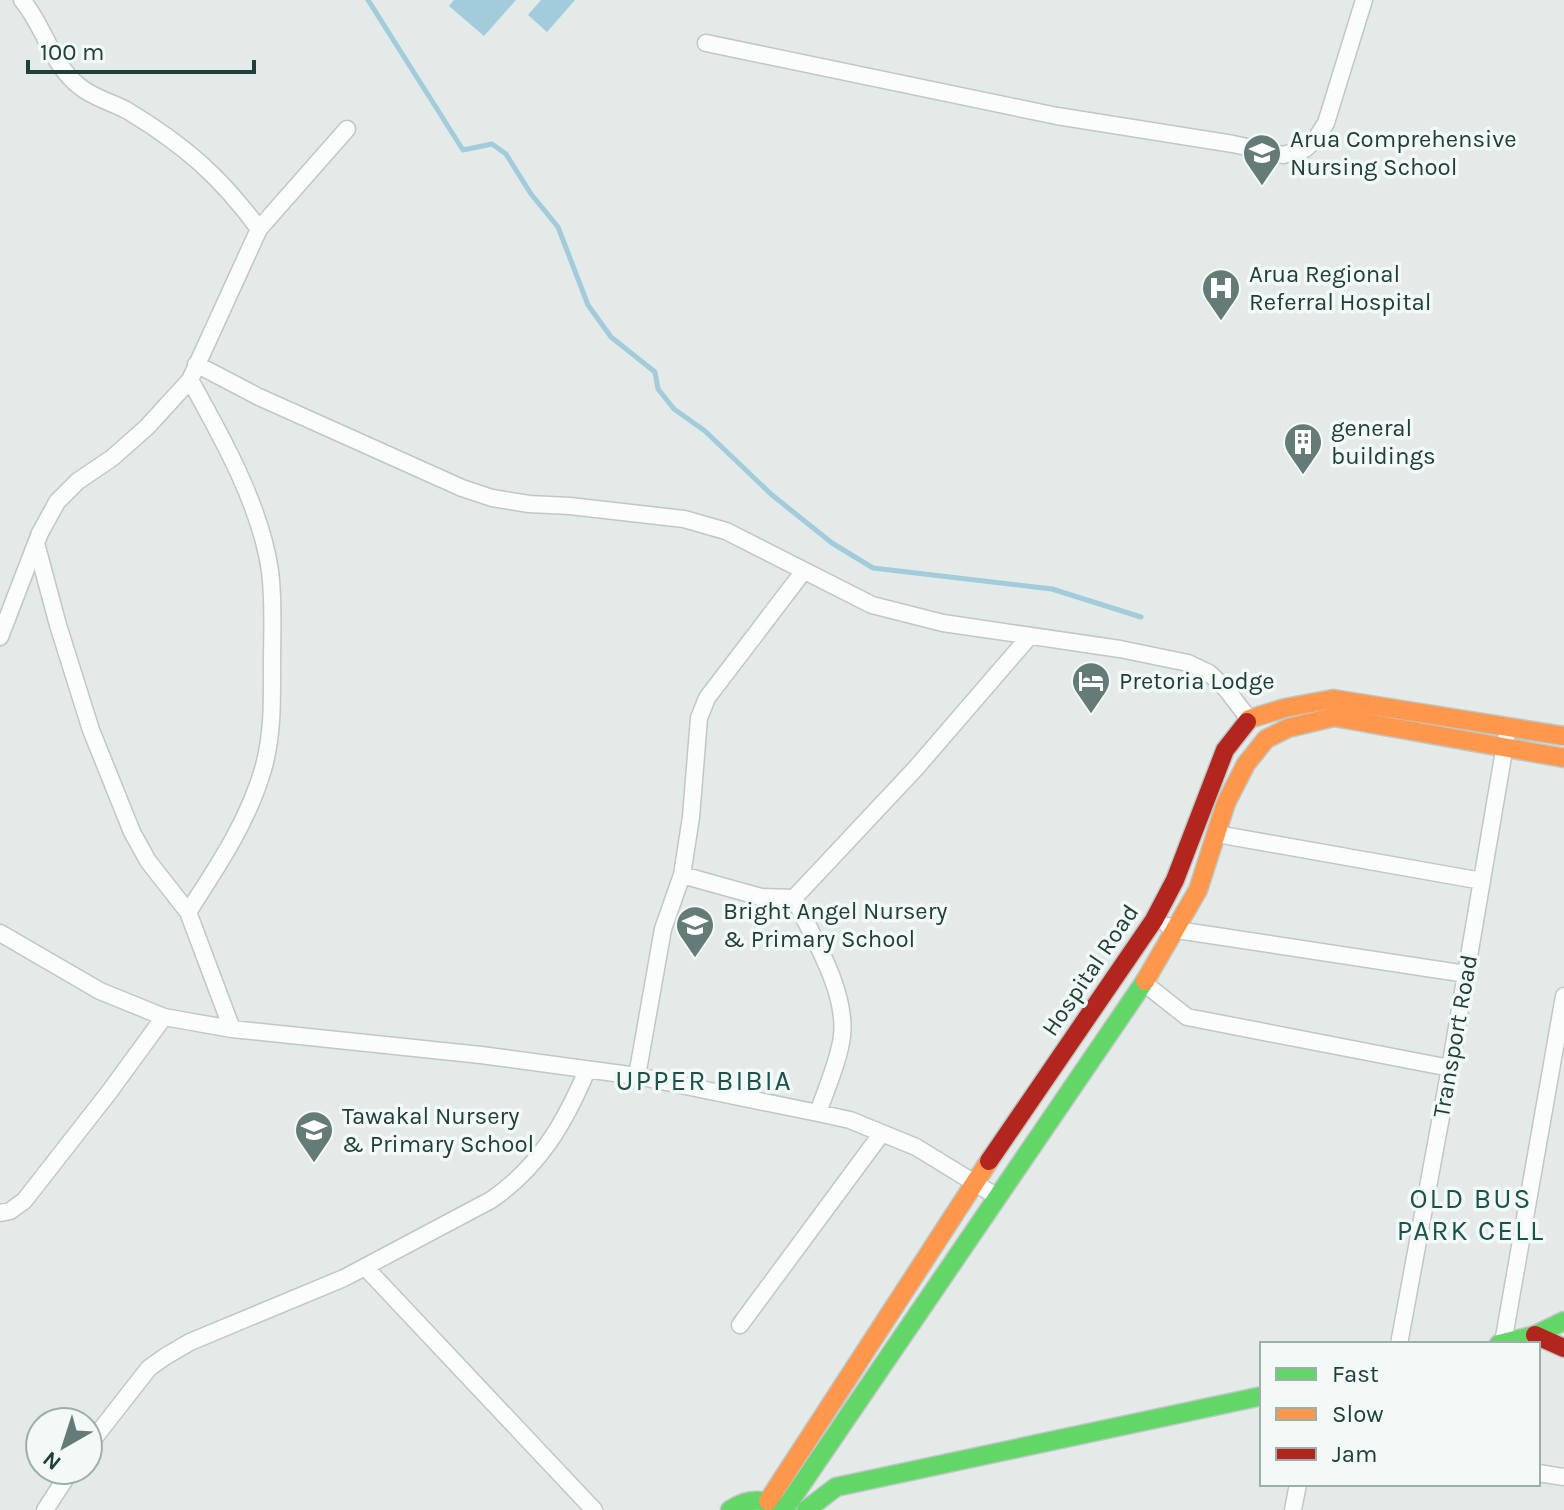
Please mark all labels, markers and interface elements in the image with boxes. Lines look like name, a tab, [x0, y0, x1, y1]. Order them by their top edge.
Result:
scale bar	[28, 24, 254, 74]
text: 100 m	[40, 38, 105, 66]
place label: Arua Comprehensive Nursing School	[1290, 125, 1517, 181]
school or university icon: Arua Comprehensive Nursing School	[1241, 132, 1283, 187]
place label: Arua Regional Referral Hospital	[1249, 260, 1431, 316]
hospital icon: Arua Regional Referral Hospital	[1200, 267, 1242, 322]
place label: general buildings	[1331, 414, 1436, 470]
building icon: general buildings	[1282, 421, 1324, 476]
hotel icon: Pretoria Lodge	[1070, 660, 1112, 715]
place label: Pretoria Lodge	[1119, 667, 1275, 695]
place label: Bright Angel Nursery & Primary School	[723, 897, 947, 953]
street label: Hospital Road	[1036, 899, 1144, 1041]
school or university icon: Bright Angel Nursery & Primary School	[674, 904, 716, 959]
street label: Transport Road	[1427, 952, 1483, 1120]
district label: UPPER BIBIA	[615, 1064, 793, 1097]
place label: Tawakal Nursery & Primary School	[342, 1102, 534, 1158]
school or university icon: Tawakal Nursery & Primary School	[293, 1109, 335, 1164]
district label: OLD BUS PARK CELL	[1397, 1182, 1545, 1247]
legend	[1260, 1342, 1540, 1486]
text: Fast	[1332, 1360, 1379, 1388]
text: Slow	[1332, 1400, 1384, 1428]
north arrow	[24, 1406, 104, 1486]
text: Jam	[1332, 1440, 1377, 1468]
text: N	[38, 1446, 66, 1476]

